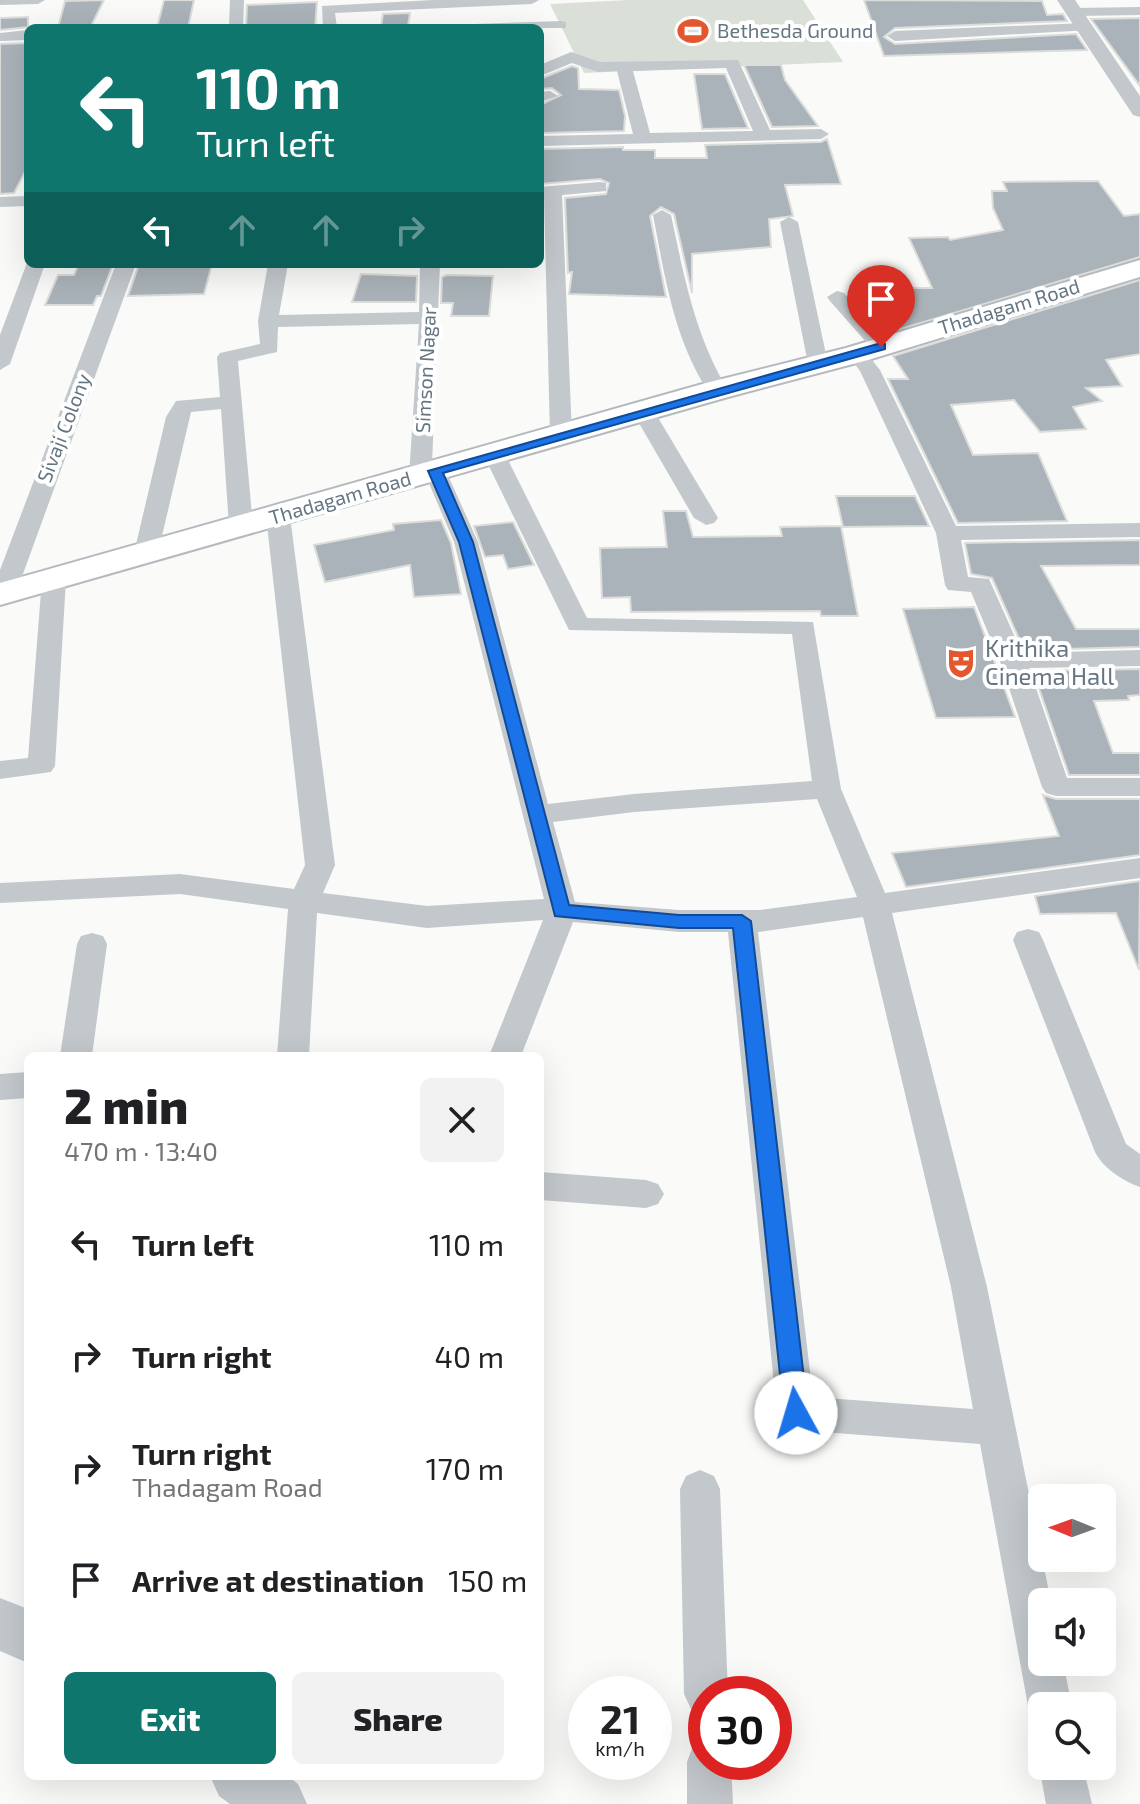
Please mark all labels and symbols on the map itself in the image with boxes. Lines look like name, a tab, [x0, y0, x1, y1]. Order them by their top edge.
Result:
sports icon: Bethesda Ground	[676, 14, 710, 48]
place label: Bethesda Ground	[717, 18, 873, 42]
pin	[847, 265, 915, 347]
street label: Thadagam Road	[935, 273, 1082, 339]
street label: Simson Nagar	[410, 306, 440, 434]
street label: Sivaji Colony	[31, 370, 95, 485]
street label: Thadagam Road	[266, 465, 414, 529]
place label: Krithika Cinema Hall	[985, 633, 1114, 690]
theatre icon: Krithika Cinema Hall	[944, 646, 978, 680]
position arrow	[754, 1371, 838, 1455]
north arrow	[1028, 1484, 1116, 1572]
speed limit sign: 30	[688, 1676, 792, 1780]

